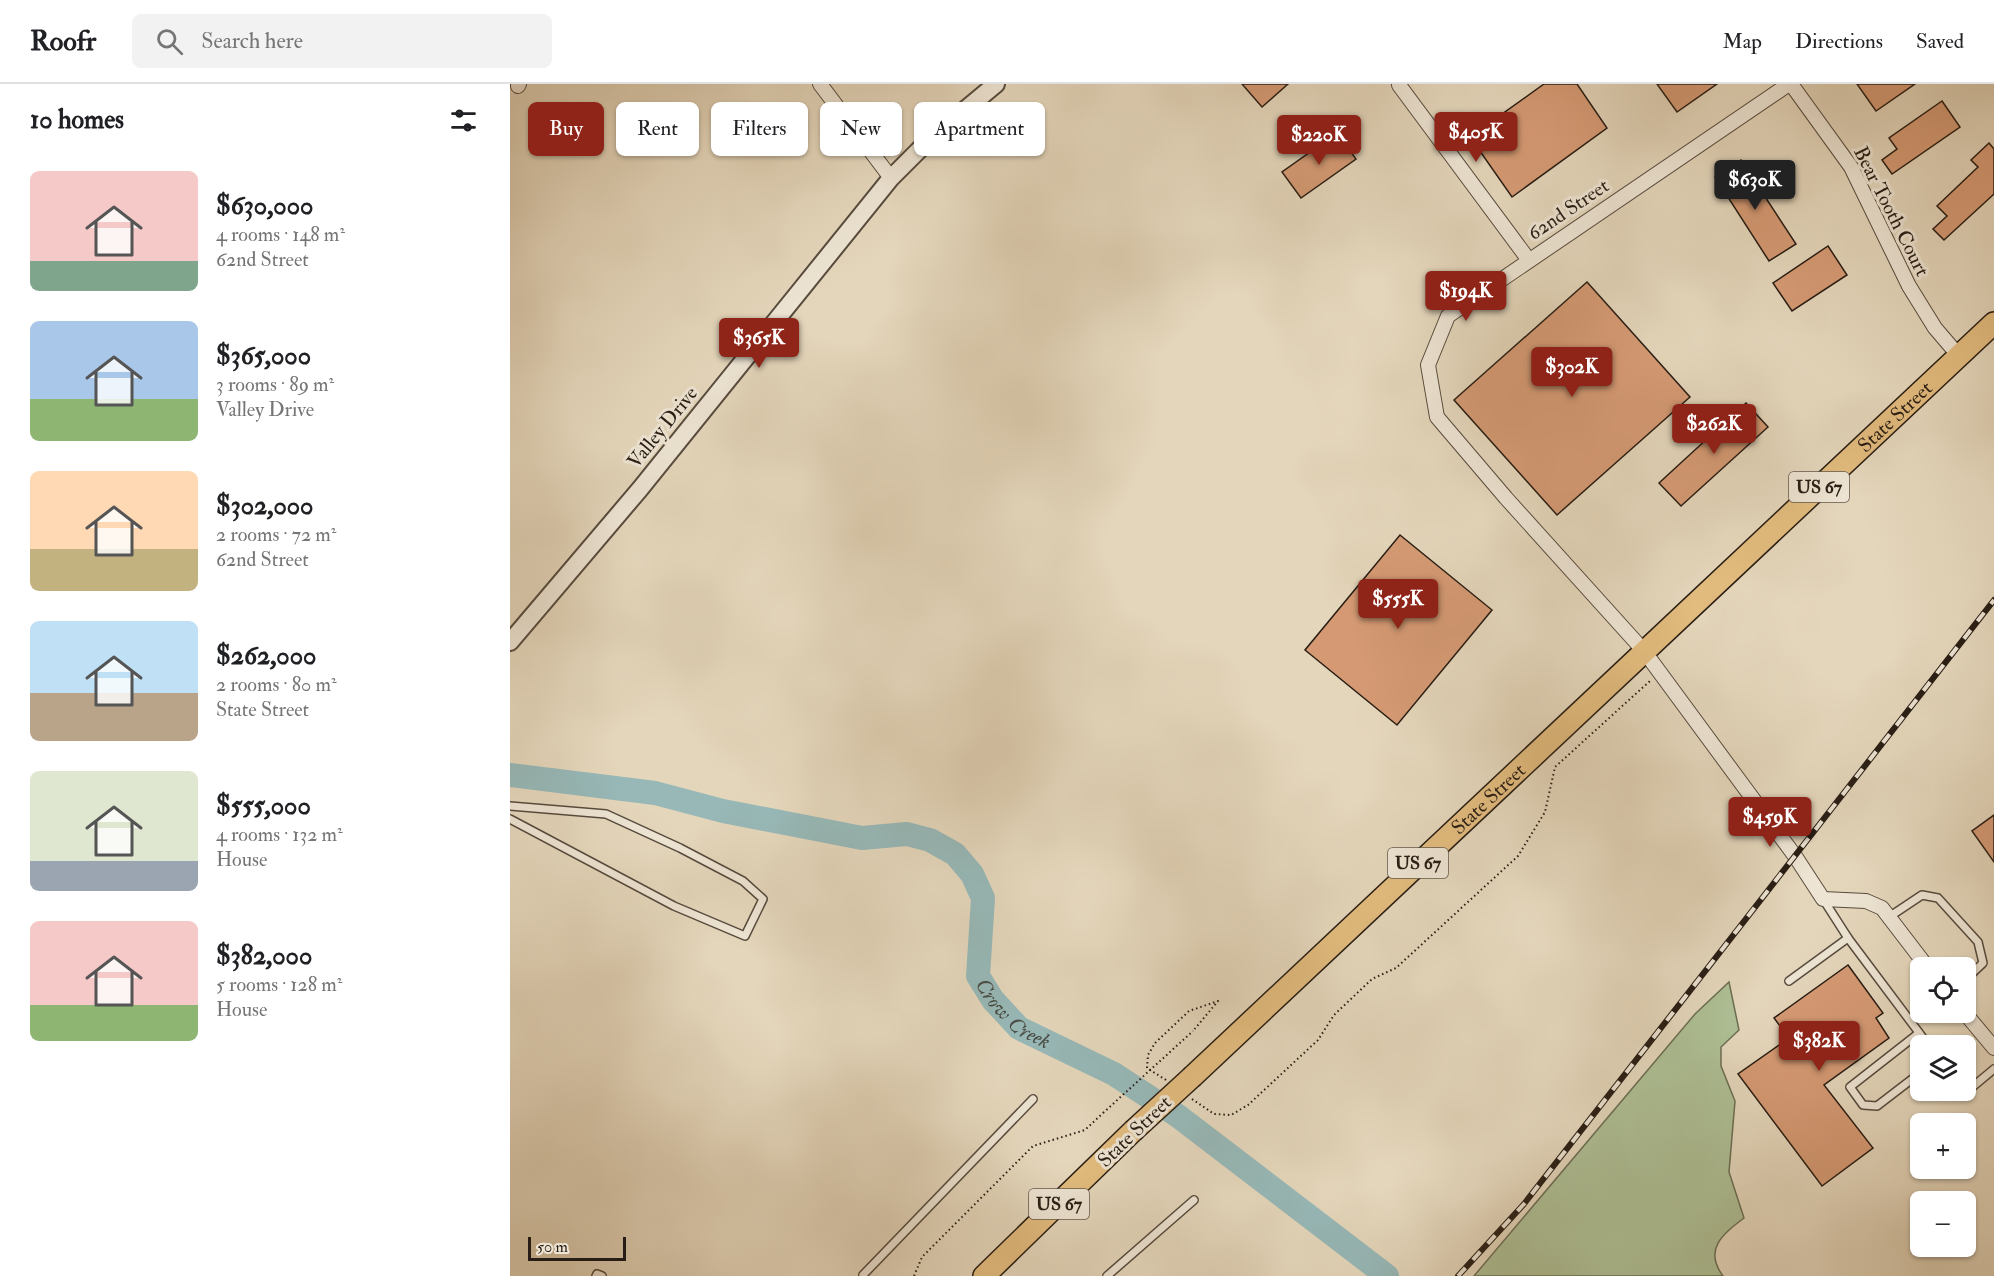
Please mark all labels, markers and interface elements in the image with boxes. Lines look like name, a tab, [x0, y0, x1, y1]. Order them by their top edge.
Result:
search box	[132, 14, 552, 68]
text: Roofr	[30, 24, 96, 59]
icon: search	[153, 25, 186, 58]
text: Search here	[201, 27, 303, 55]
text: Map	[1722, 28, 1762, 55]
text: Directions	[1795, 28, 1883, 55]
text: Saved	[1916, 28, 1964, 55]
chip: Buy	[528, 102, 604, 156]
chip: Rent	[616, 102, 699, 156]
chip: Filters	[711, 102, 808, 156]
chip: New	[820, 102, 902, 156]
chip: Apartment	[914, 102, 1045, 156]
text: 10 homes	[30, 104, 124, 136]
icon: filters	[447, 104, 480, 137]
pin: $405K	[1434, 112, 1518, 163]
pin: $220K	[1277, 115, 1361, 166]
text: $405K	[1448, 119, 1504, 144]
text: $220K	[1291, 122, 1347, 147]
street label: Bear Tooth Court	[1848, 142, 1935, 281]
pin: $630K	[1713, 160, 1797, 211]
text: $630K	[1728, 167, 1782, 192]
street label: 62nd Street	[1523, 173, 1614, 246]
text: $630,000	[216, 190, 313, 222]
icon: home	[78, 195, 150, 267]
text: 4 rooms · 148 m²	[216, 222, 345, 247]
text: 62nd Street	[216, 247, 309, 272]
pin: $194K	[1424, 271, 1508, 322]
text: $194K	[1439, 278, 1493, 303]
pin: $365K	[717, 318, 801, 369]
text: $365K	[733, 325, 785, 350]
text: $365,000	[216, 340, 311, 372]
icon: home	[78, 345, 150, 417]
pin: $302K	[1530, 347, 1614, 398]
text: $302K	[1545, 354, 1599, 379]
text: 3 rooms · 89 m²	[216, 372, 334, 397]
street label: State Street	[1852, 375, 1938, 458]
street label: Valley Drive	[622, 381, 703, 473]
text: Valley Drive	[216, 397, 314, 422]
pin: $262K	[1672, 404, 1756, 455]
text: $262K	[1686, 411, 1742, 436]
road number: US 67	[1789, 472, 1849, 502]
text: $302,000	[216, 490, 313, 522]
icon: home	[78, 495, 150, 567]
text: 2 rooms · 72 m²	[216, 522, 336, 547]
text: 62nd Street	[216, 547, 309, 572]
pin: $555K	[1356, 579, 1440, 630]
text: $555K	[1372, 586, 1424, 611]
text: $262,000	[216, 640, 316, 672]
icon: home	[78, 645, 150, 717]
text: 2 rooms · 80 m²	[216, 672, 337, 697]
text: State Street	[216, 697, 309, 722]
street label: State Street	[1446, 758, 1531, 840]
text: $555,000	[216, 790, 311, 822]
icon: home	[78, 795, 150, 867]
pin: $459K	[1728, 797, 1812, 848]
text: $459K	[1742, 804, 1798, 829]
text: 4 rooms · 132 m²	[216, 822, 343, 847]
text: House	[216, 847, 267, 872]
road number: US 67	[1388, 848, 1448, 878]
text: $382,000	[216, 940, 312, 972]
icon: home	[78, 945, 150, 1017]
map controls	[1910, 957, 1976, 1257]
button: locate	[1910, 957, 1976, 1023]
text: 5 rooms · 128 m²	[216, 972, 342, 997]
water label: Crow Creek	[969, 973, 1055, 1055]
text: House	[216, 997, 267, 1022]
pin: $382K	[1777, 1021, 1861, 1072]
text: $382K	[1793, 1028, 1845, 1053]
button: layers	[1910, 1035, 1976, 1101]
street label: State Street	[1092, 1090, 1177, 1173]
button: +	[1910, 1113, 1976, 1179]
road number: US 67	[1029, 1189, 1089, 1219]
button: −	[1910, 1191, 1976, 1257]
scale bar	[528, 1234, 626, 1262]
text: 50 m	[537, 1237, 568, 1257]

